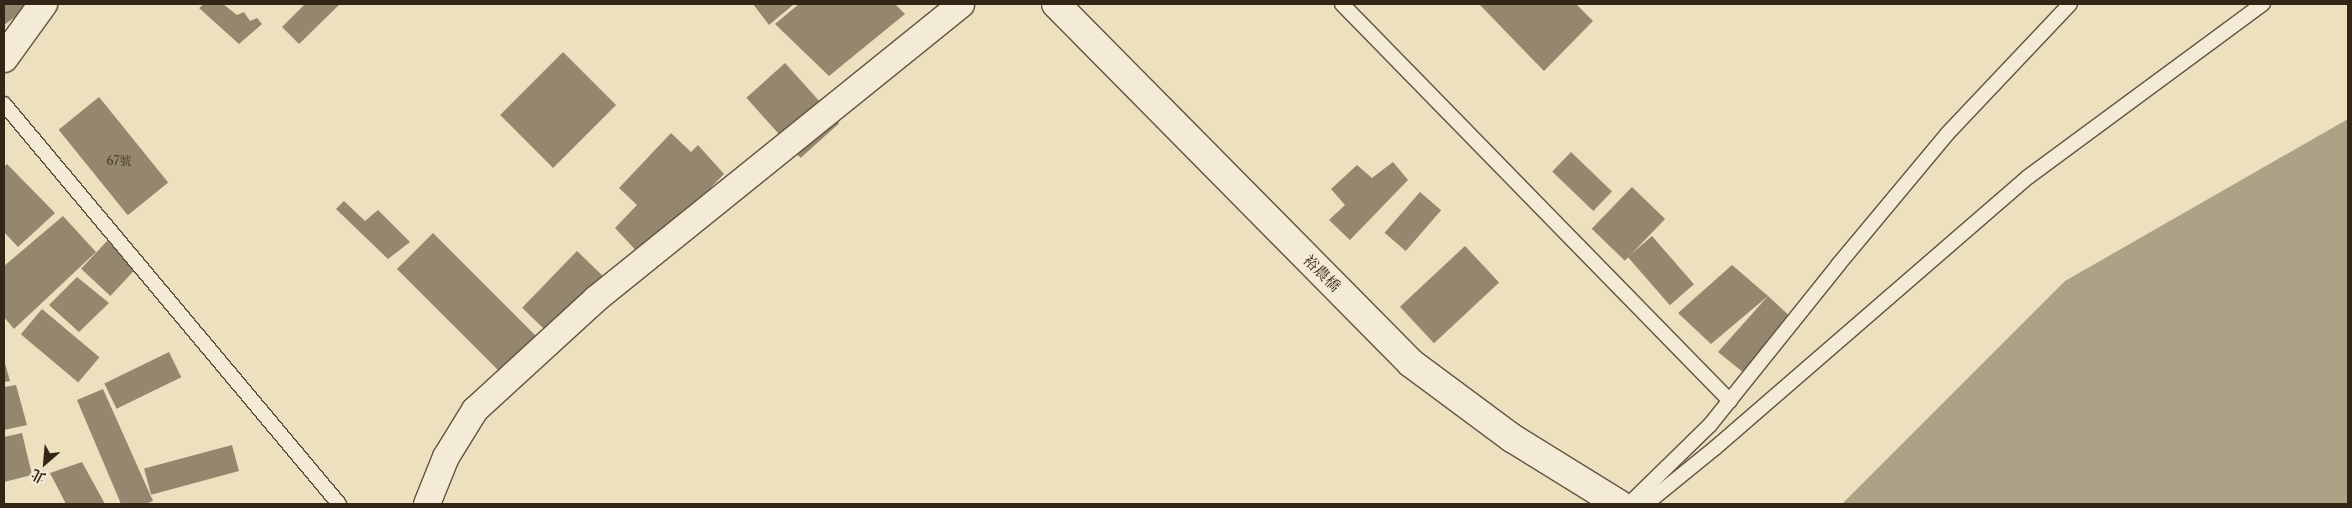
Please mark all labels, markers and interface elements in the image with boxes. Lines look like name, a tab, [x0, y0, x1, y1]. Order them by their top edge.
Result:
house number: 67號	[107, 154, 131, 168]
street label: 裕農橋	[1300, 251, 1344, 295]
north arrow	[20, 438, 70, 488]
text: 北	[28, 465, 49, 488]

